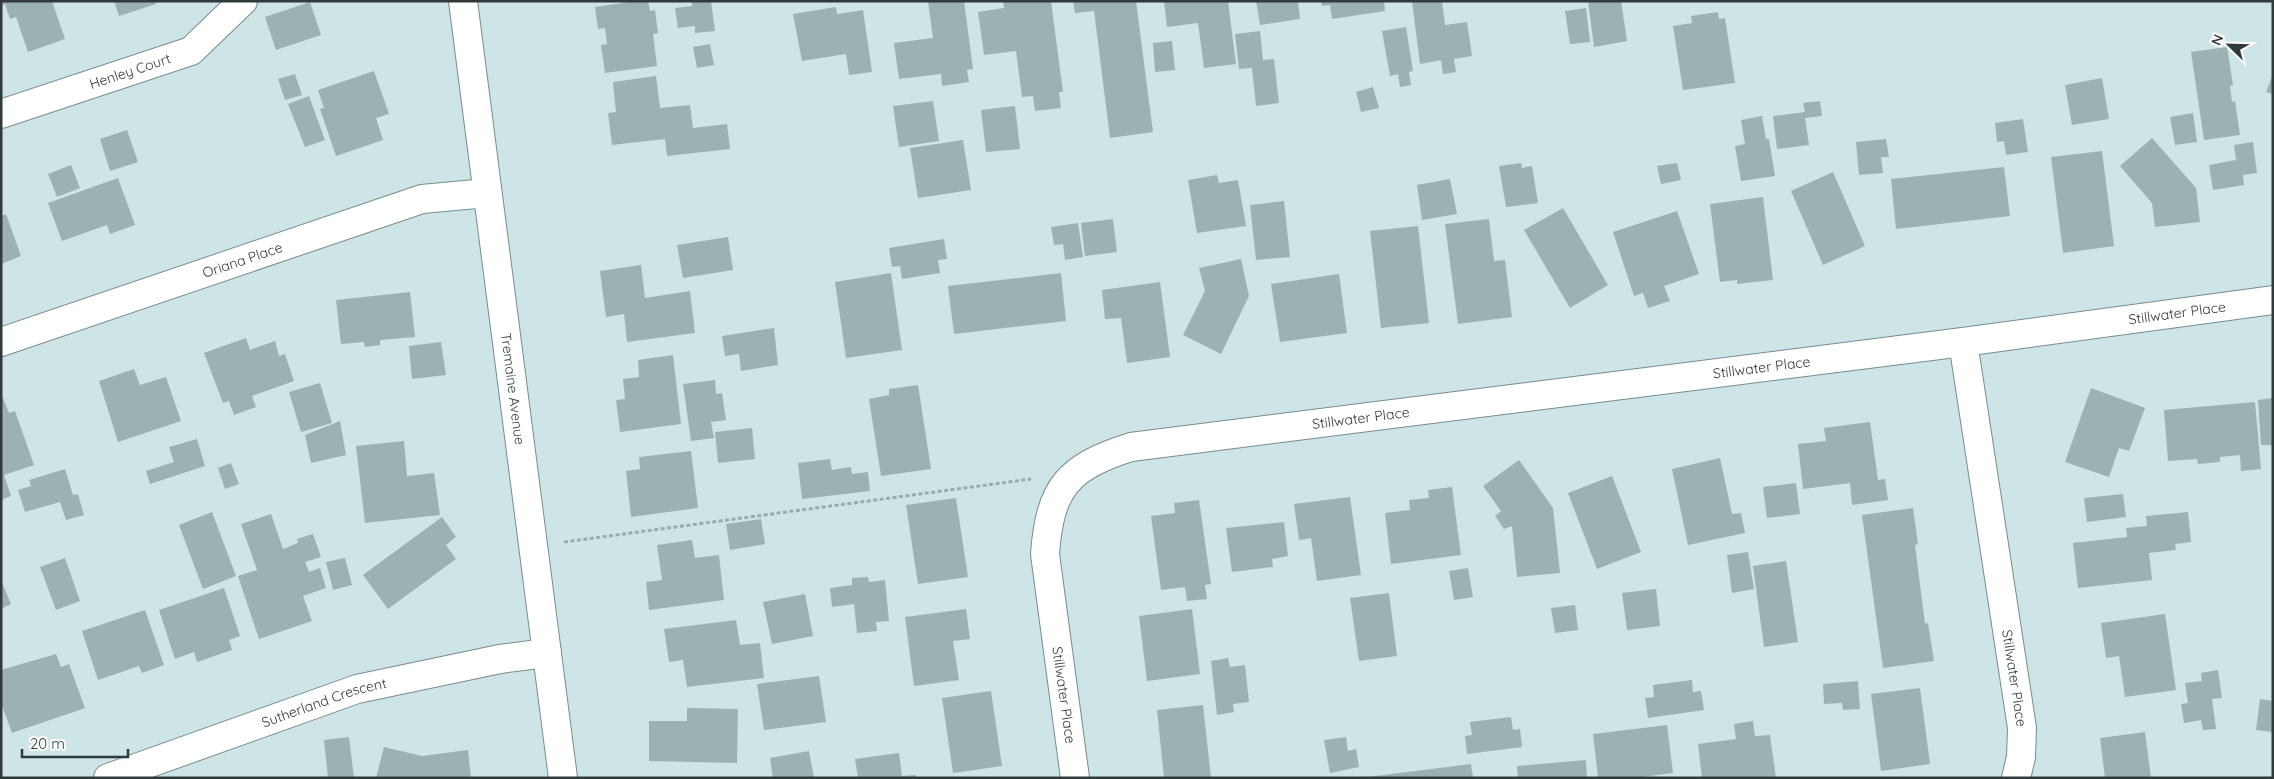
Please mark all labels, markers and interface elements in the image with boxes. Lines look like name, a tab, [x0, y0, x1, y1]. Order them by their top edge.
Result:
north arrow	[2204, 20, 2254, 70]
text: N	[2207, 32, 2227, 48]
street label: Henley Court	[87, 49, 173, 93]
street label: Oriana Place	[200, 238, 285, 282]
street label: Stillwater Place	[2127, 297, 2227, 328]
street label: Tremaine Avenue	[497, 332, 529, 446]
street label: Stillwater Place	[1712, 352, 1811, 382]
street label: Stillwater Place	[1311, 403, 1411, 433]
street label: Stillwater Place	[1998, 628, 2031, 728]
street label: Stillwater Place	[1048, 645, 1080, 745]
street label: Sutherland Crescent	[259, 674, 388, 731]
scale bar	[22, 726, 129, 758]
text: 20 m	[30, 734, 65, 753]

